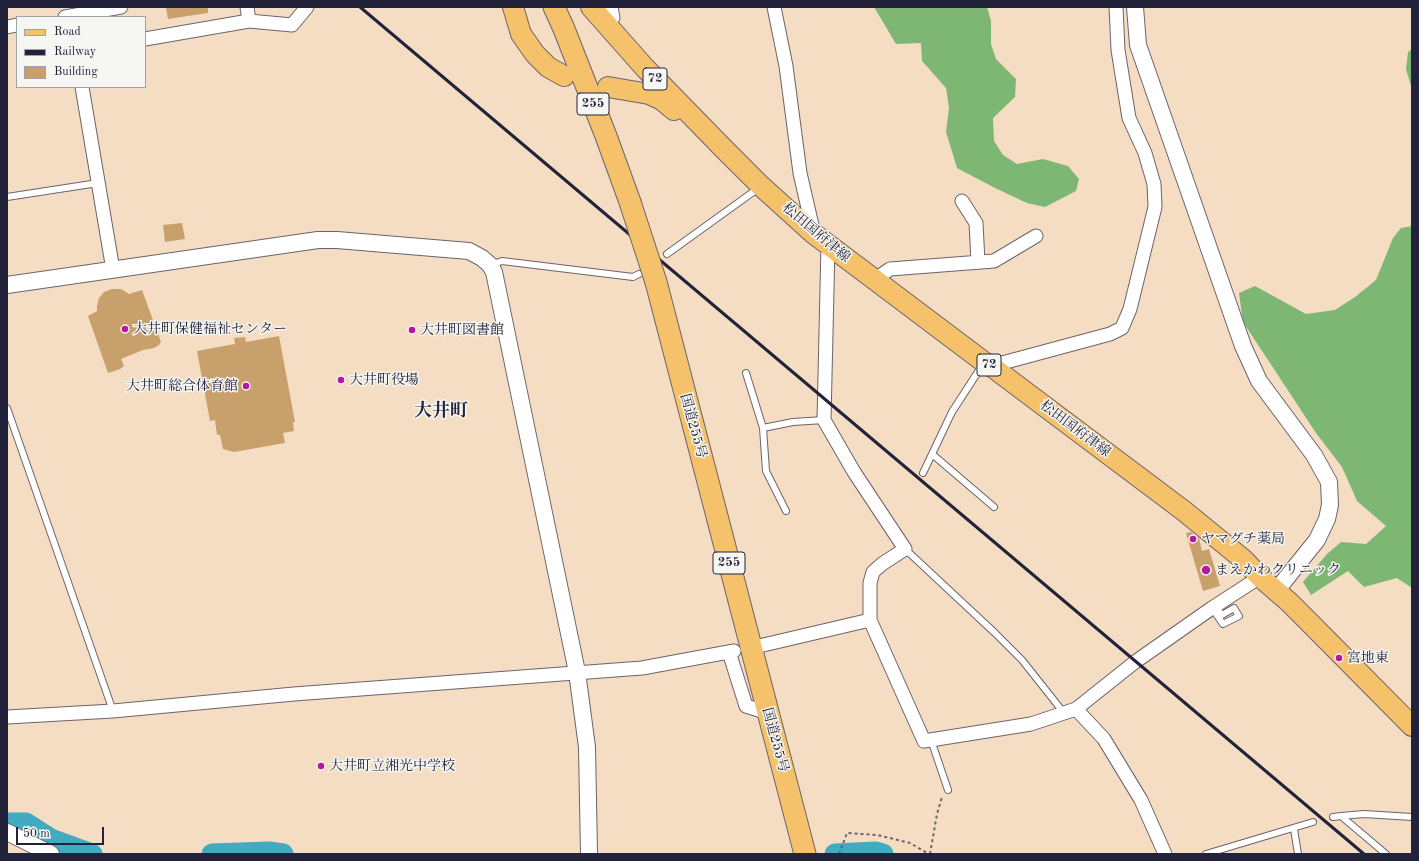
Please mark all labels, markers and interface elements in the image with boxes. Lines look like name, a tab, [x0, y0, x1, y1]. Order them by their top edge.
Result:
legend	[16, 16, 146, 88]
text: Road	[54, 26, 81, 38]
text: Railway	[54, 46, 96, 58]
text: Building	[54, 66, 98, 78]
road number: 72	[643, 68, 667, 90]
road number: 255	[577, 93, 609, 115]
street label: 松田国府津線	[778, 200, 854, 266]
place label: 大井町保健福祉センター	[133, 321, 287, 337]
place label: 大井町図書館	[420, 322, 504, 338]
marker: 大井町保健福祉センター	[120, 324, 130, 334]
marker: 大井町図書館	[407, 325, 417, 335]
road number: 72	[977, 354, 1001, 376]
place label: 大井町役場	[349, 372, 419, 388]
marker: 大井町役場	[336, 375, 346, 385]
place label: 大井町総合体育館	[126, 378, 238, 394]
marker: 大井町総合体育館	[241, 381, 251, 391]
street label: 国道255号	[676, 392, 710, 460]
street label: 松田国府津線	[1036, 397, 1114, 461]
district label: 大井町	[414, 400, 468, 422]
place label: ヤマグチ薬局	[1201, 531, 1285, 547]
marker: ヤマグチ薬局	[1188, 534, 1198, 544]
road number: 255	[713, 552, 745, 574]
place label: まえかわクリニック	[1215, 562, 1341, 578]
marker: まえかわクリニック	[1200, 564, 1212, 576]
place label: 宮地東	[1347, 650, 1389, 666]
marker: 宮地東	[1334, 653, 1344, 663]
street label: 国道255号	[758, 706, 792, 774]
place label: 大井町立湘光中学校	[329, 758, 455, 774]
marker: 大井町立湘光中学校	[316, 761, 326, 771]
scale bar	[18, 819, 106, 845]
text: 50 m	[23, 828, 50, 840]

